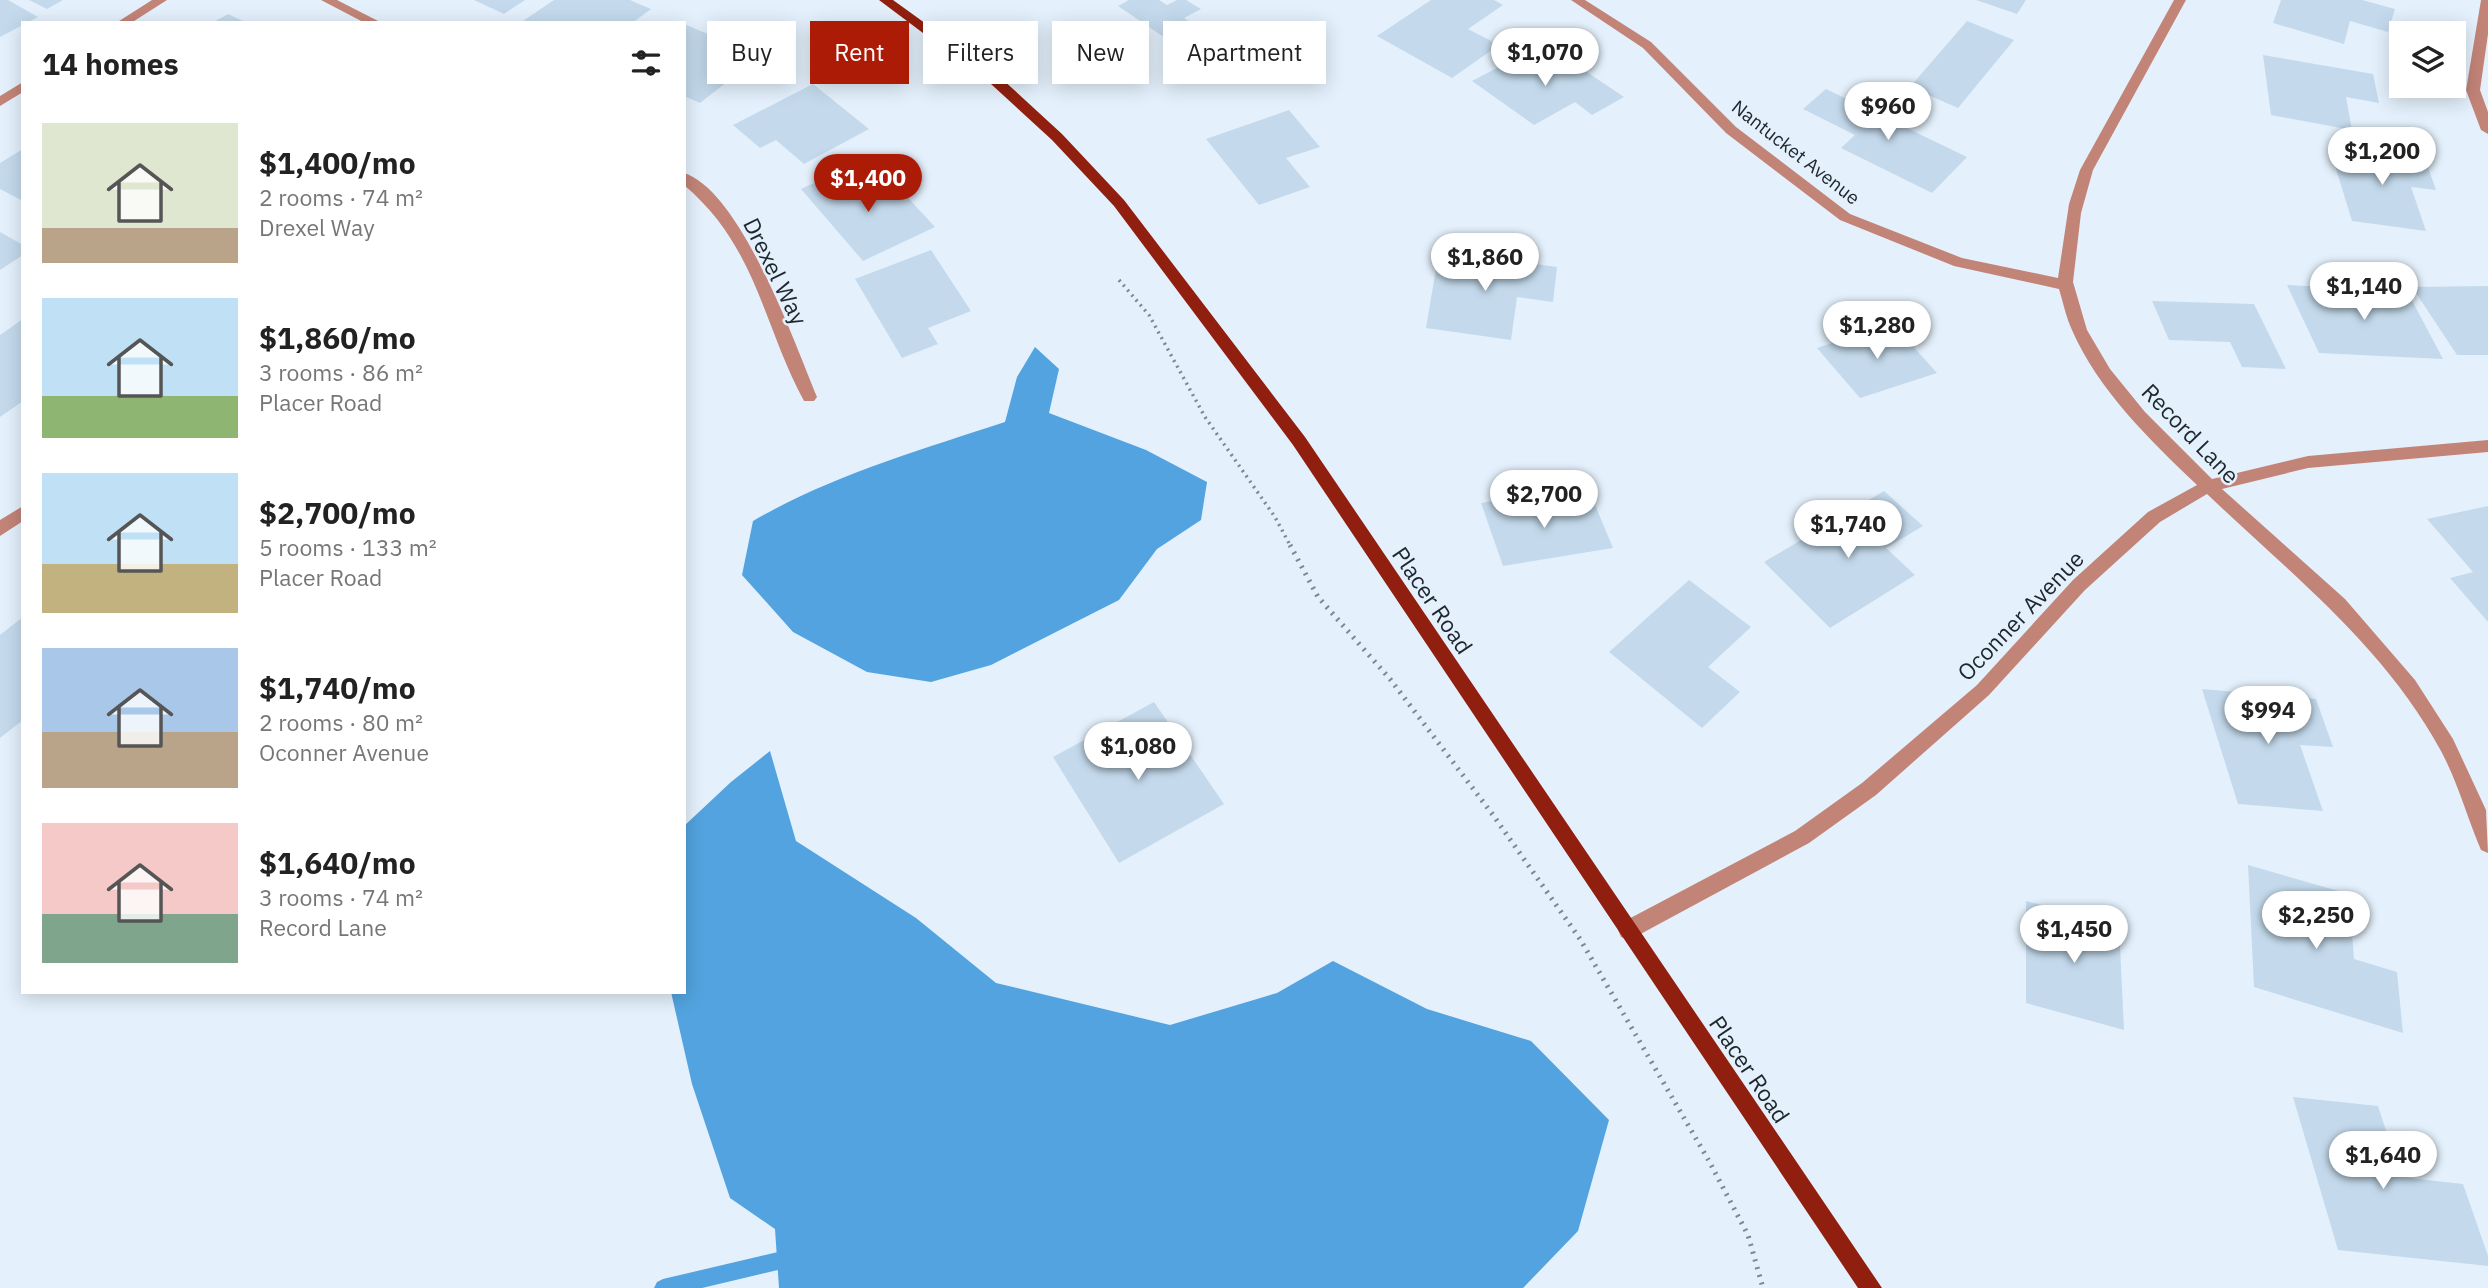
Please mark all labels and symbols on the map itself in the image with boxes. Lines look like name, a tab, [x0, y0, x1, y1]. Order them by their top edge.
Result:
pin: $1,070	[1488, 28, 1602, 88]
pin: $960	[1847, 82, 1929, 142]
street label: Nantucket Avenue	[1727, 94, 1865, 210]
pin: $1,200	[2325, 128, 2439, 187]
pin: $1,400	[811, 154, 925, 214]
street label: Drexel Way	[737, 212, 815, 330]
pin: $1,860	[1428, 233, 1542, 293]
pin: $1,140	[2307, 262, 2421, 322]
pin: $1,280	[1820, 302, 1934, 361]
street label: Record Lane	[2136, 377, 2246, 489]
pin: $2,700	[1487, 470, 1601, 530]
pin: $1,740	[1791, 500, 1905, 560]
street label: Placer Road	[1386, 541, 1480, 659]
street label: Oconner Avenue	[1950, 543, 2090, 687]
pin: $994	[2227, 686, 2309, 746]
pin: $1,080	[1081, 722, 1195, 782]
pin: $2,250	[2259, 892, 2373, 951]
pin: $1,450	[2017, 906, 2131, 965]
street label: Placer Road	[1703, 1010, 1797, 1128]
pin: $1,640	[2326, 1132, 2440, 1191]

